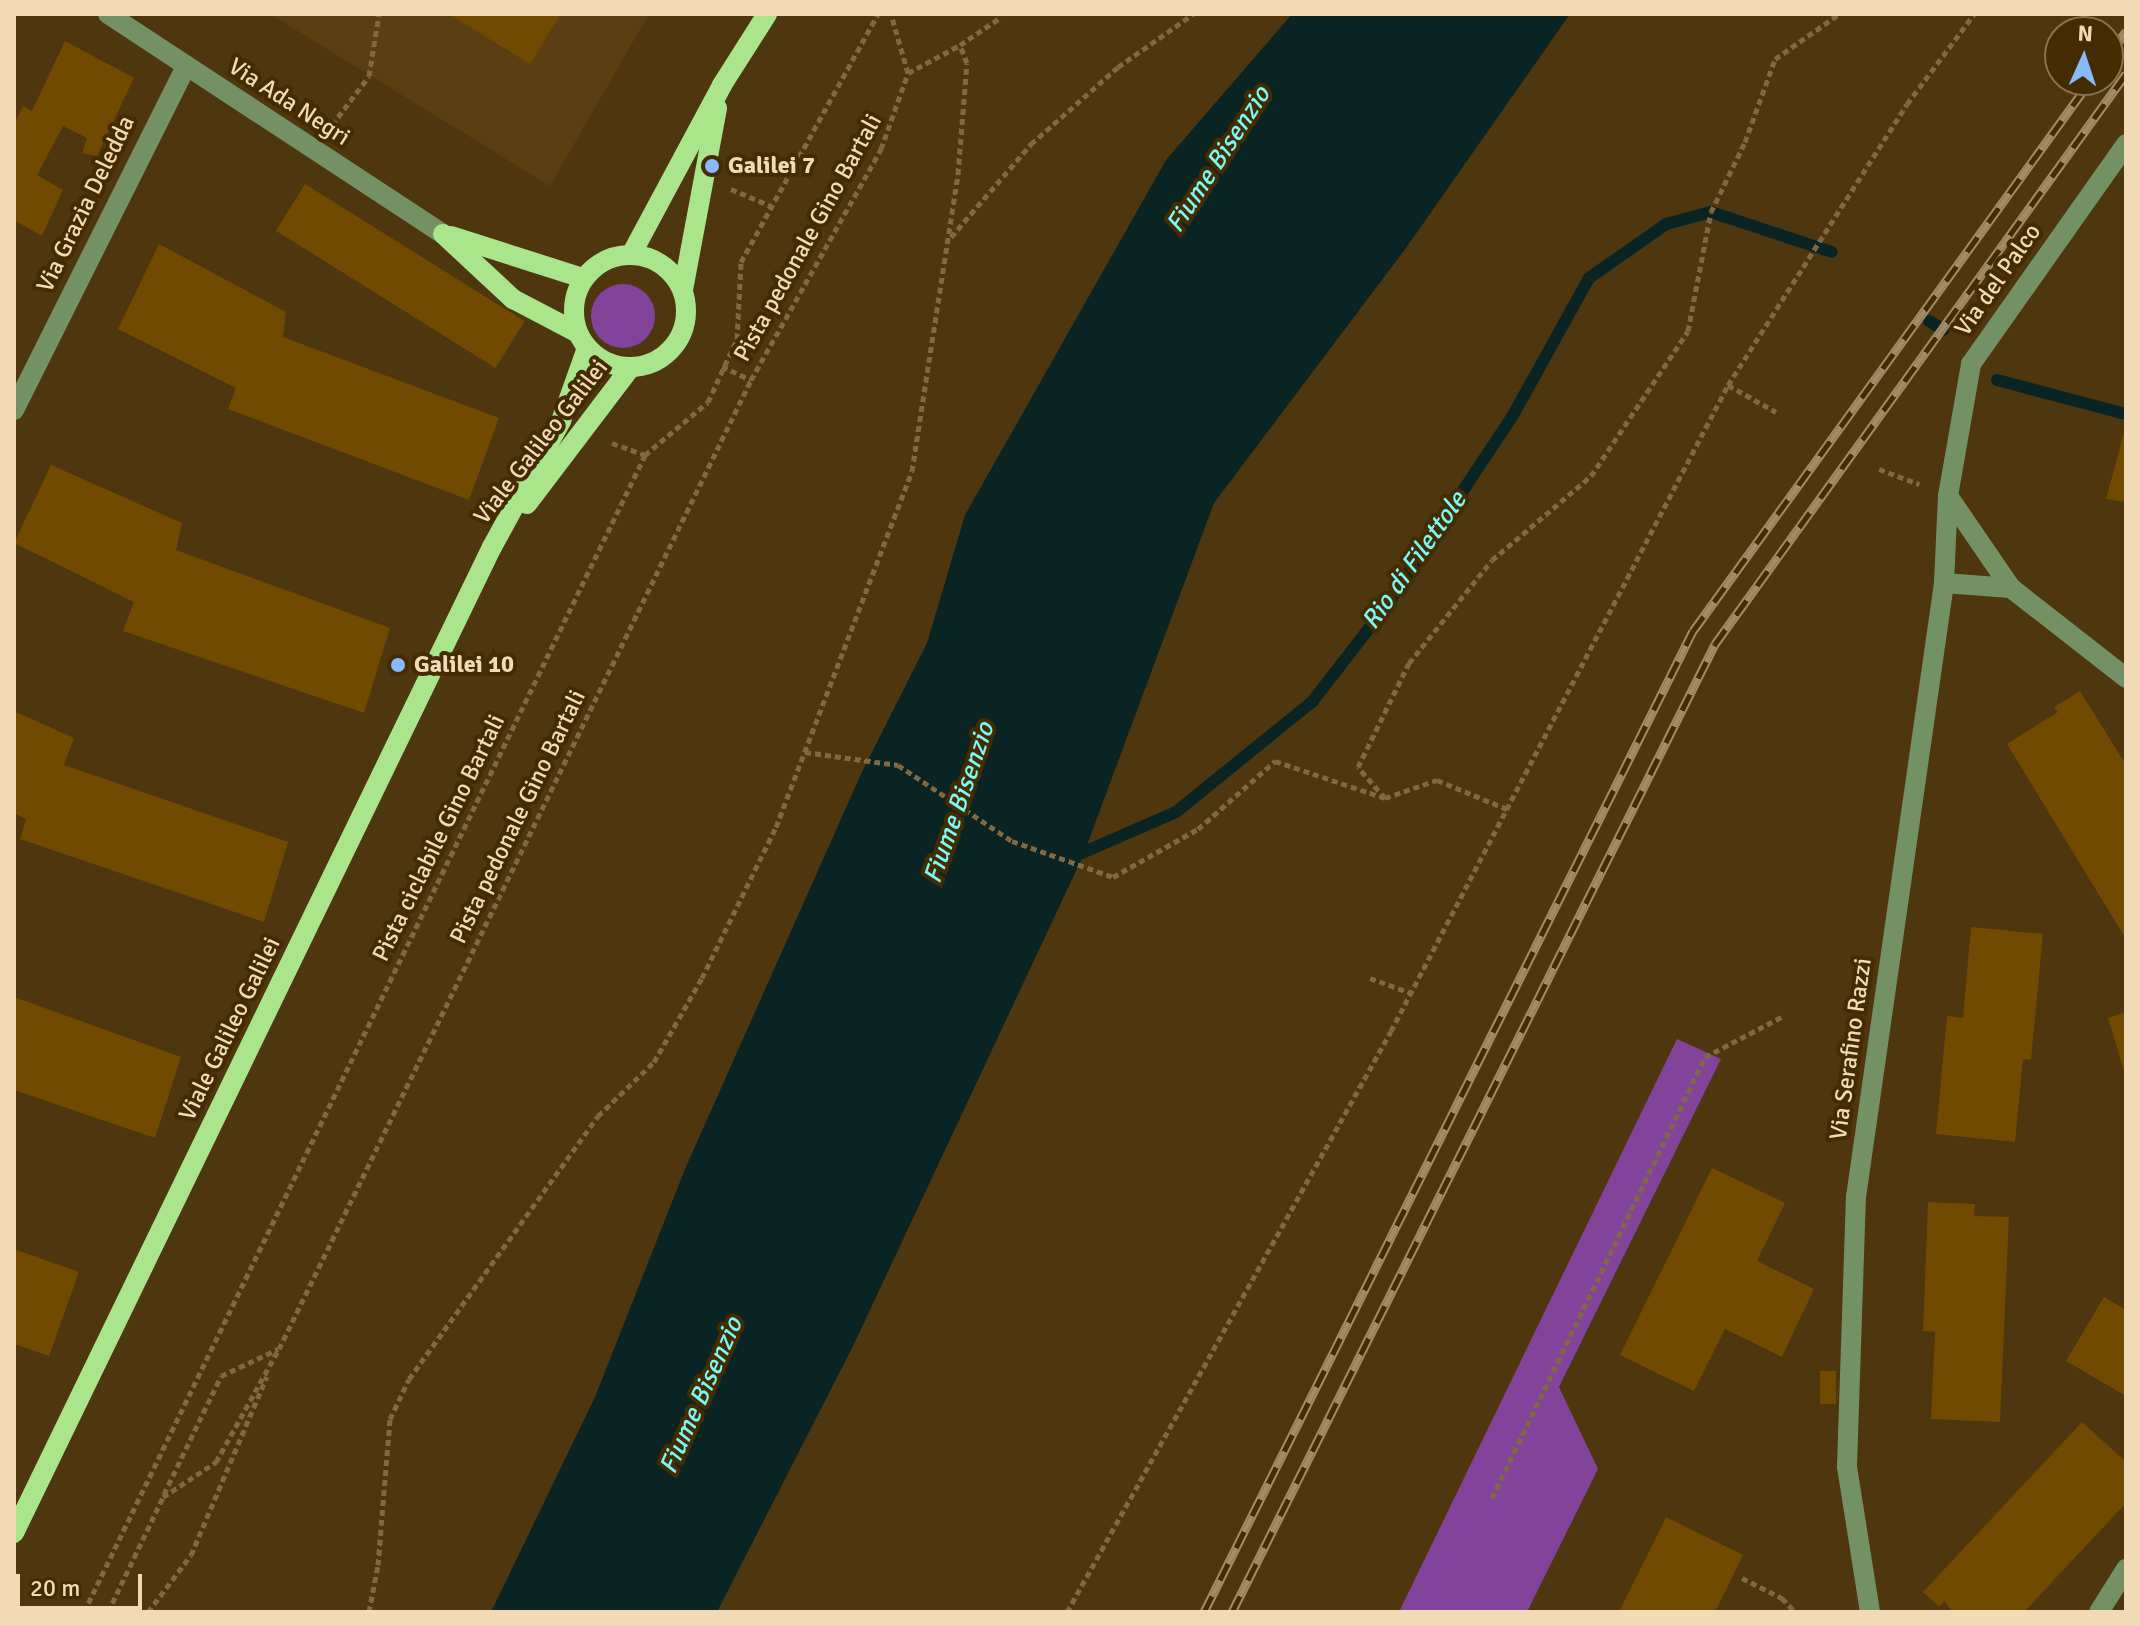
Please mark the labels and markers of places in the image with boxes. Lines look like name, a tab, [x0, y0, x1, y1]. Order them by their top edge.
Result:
place label: Galilei 7	[728, 152, 815, 180]
marker: Galilei 7	[703, 157, 721, 175]
place label: Galilei 10	[414, 651, 514, 679]
marker: Galilei 10	[389, 656, 407, 674]

